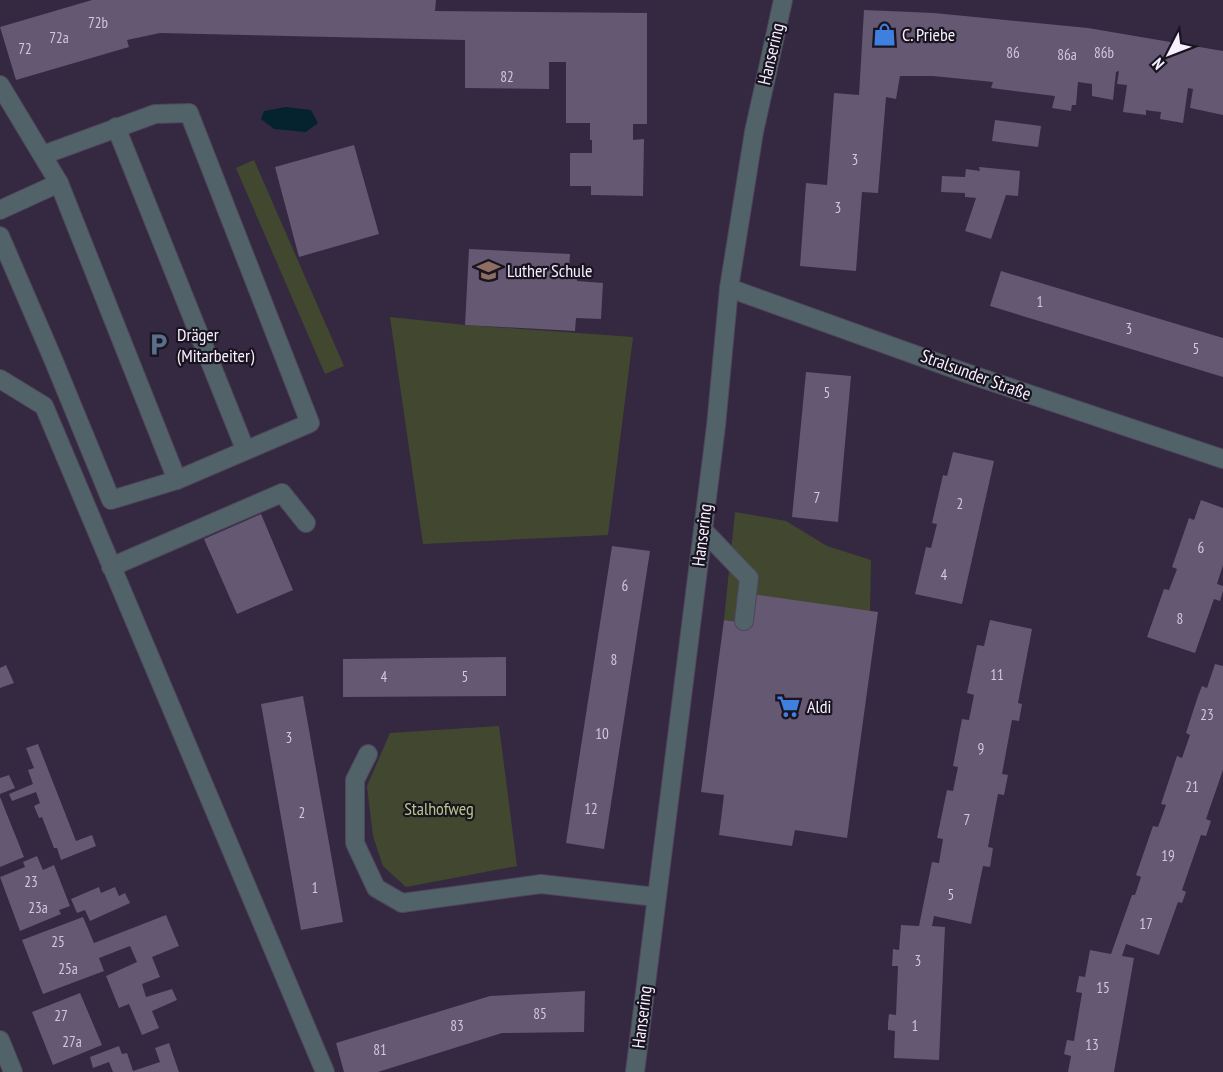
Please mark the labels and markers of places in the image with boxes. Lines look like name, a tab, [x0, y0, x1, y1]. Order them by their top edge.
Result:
shop icon: C. Priebe	[871, 22, 897, 48]
place label: C. Priebe	[902, 23, 955, 46]
school or university icon: Luther Schule	[476, 258, 502, 284]
place label: Luther Schule	[507, 259, 593, 282]
place label: Dräger (Mitarbeiter)	[177, 323, 255, 367]
parking icon: Dräger (Mitarbeiter)	[146, 332, 172, 358]
supermarket icon: Aldi	[776, 694, 802, 720]
place label: Aldi	[807, 695, 831, 718]

